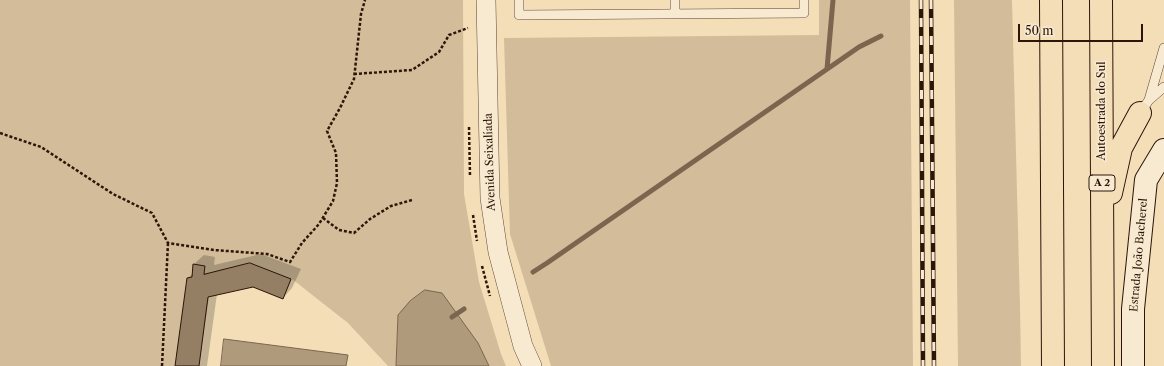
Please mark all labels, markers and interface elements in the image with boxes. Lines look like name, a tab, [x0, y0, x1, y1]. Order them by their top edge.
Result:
scale bar	[1020, 16, 1145, 42]
text: 50 m	[1025, 23, 1054, 38]
street label: Autoestrada do Sul	[1095, 62, 1109, 160]
street label: Avenida Seixalíada	[482, 113, 498, 211]
road number: A 2	[1089, 175, 1115, 191]
street label: Estrada João Bacherel	[1127, 198, 1151, 312]

